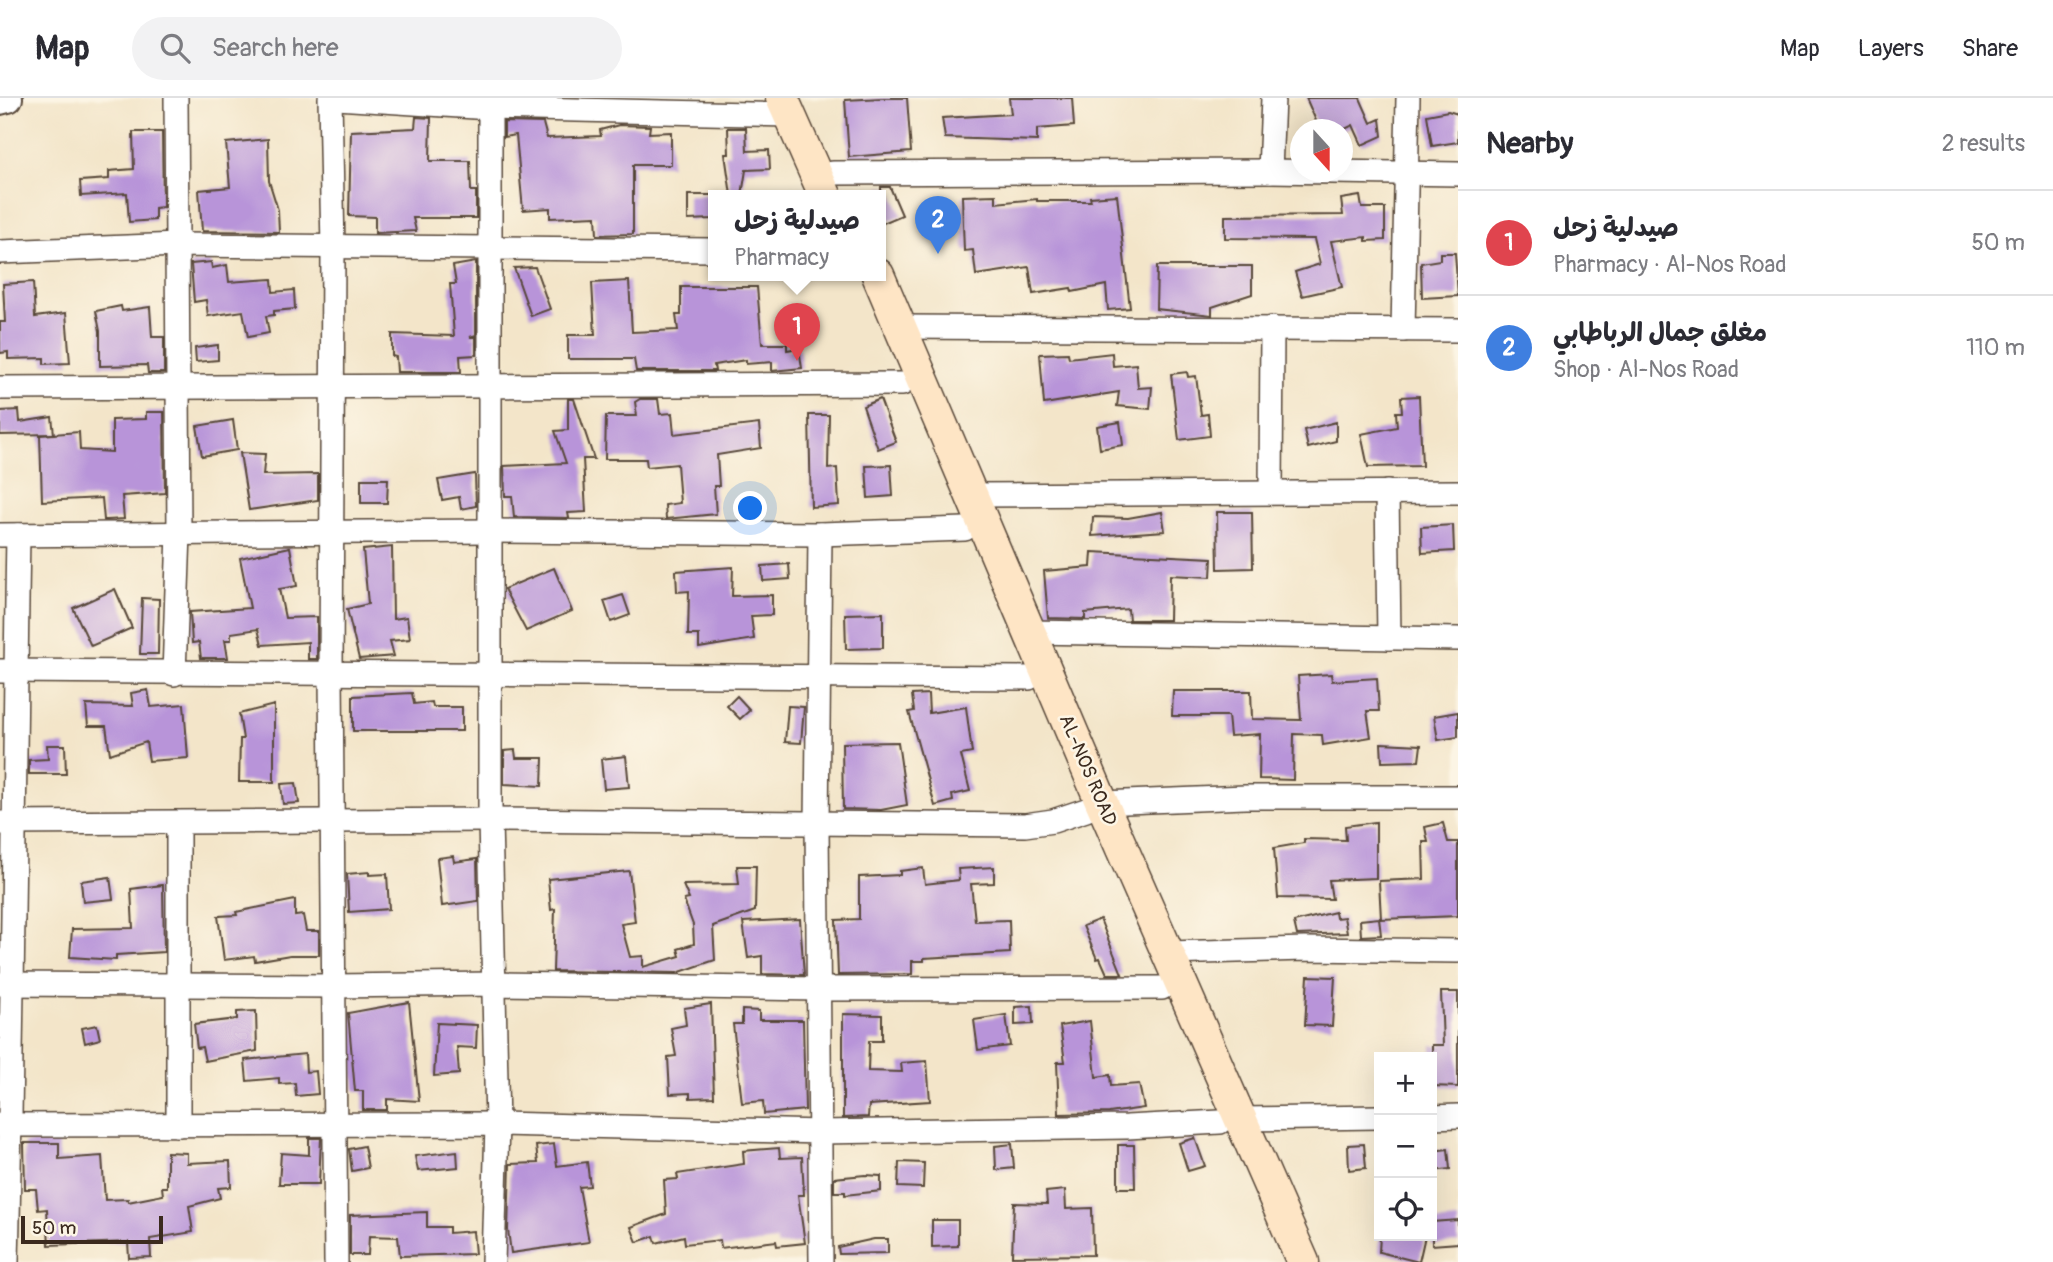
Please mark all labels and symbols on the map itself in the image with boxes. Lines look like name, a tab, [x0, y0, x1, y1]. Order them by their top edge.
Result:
north arrow	[1290, 119, 1353, 182]
pin: 2	[915, 196, 961, 254]
pin: 1	[774, 303, 820, 361]
your location	[733, 491, 767, 525]
street label: AL-NOS ROAD	[1054, 711, 1122, 829]
scale bar	[21, 1213, 163, 1245]

